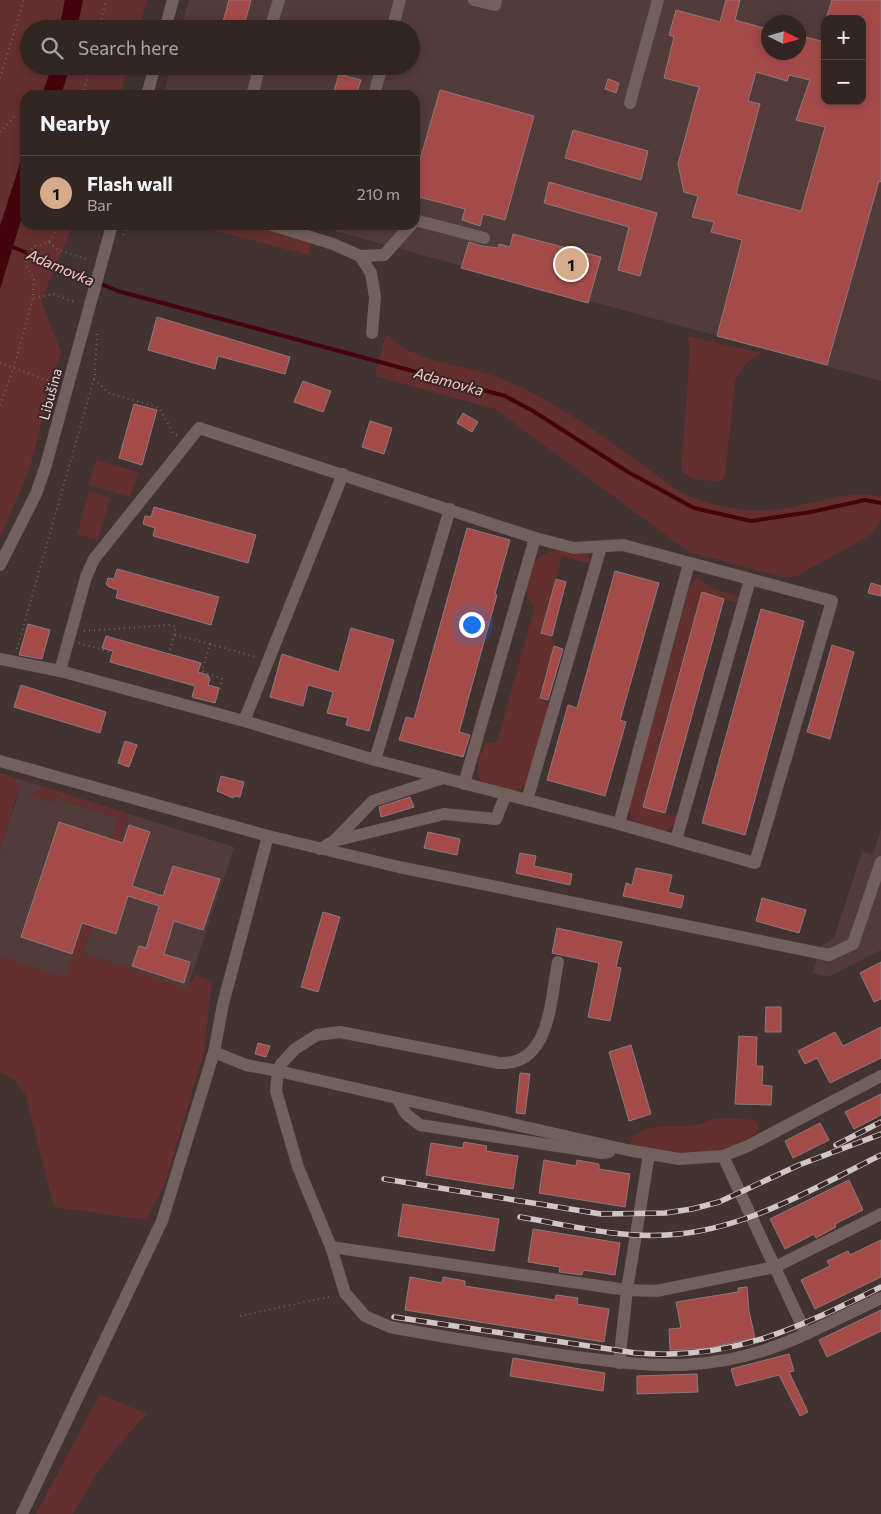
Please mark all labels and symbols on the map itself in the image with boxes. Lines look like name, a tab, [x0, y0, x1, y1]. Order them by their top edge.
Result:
north arrow	[761, 15, 806, 60]
water label: Adamovka	[24, 244, 98, 289]
pin: 1	[555, 245, 587, 283]
water label: Adamovka	[411, 363, 486, 399]
street label: Libušina	[35, 366, 65, 422]
your location	[459, 612, 485, 638]

